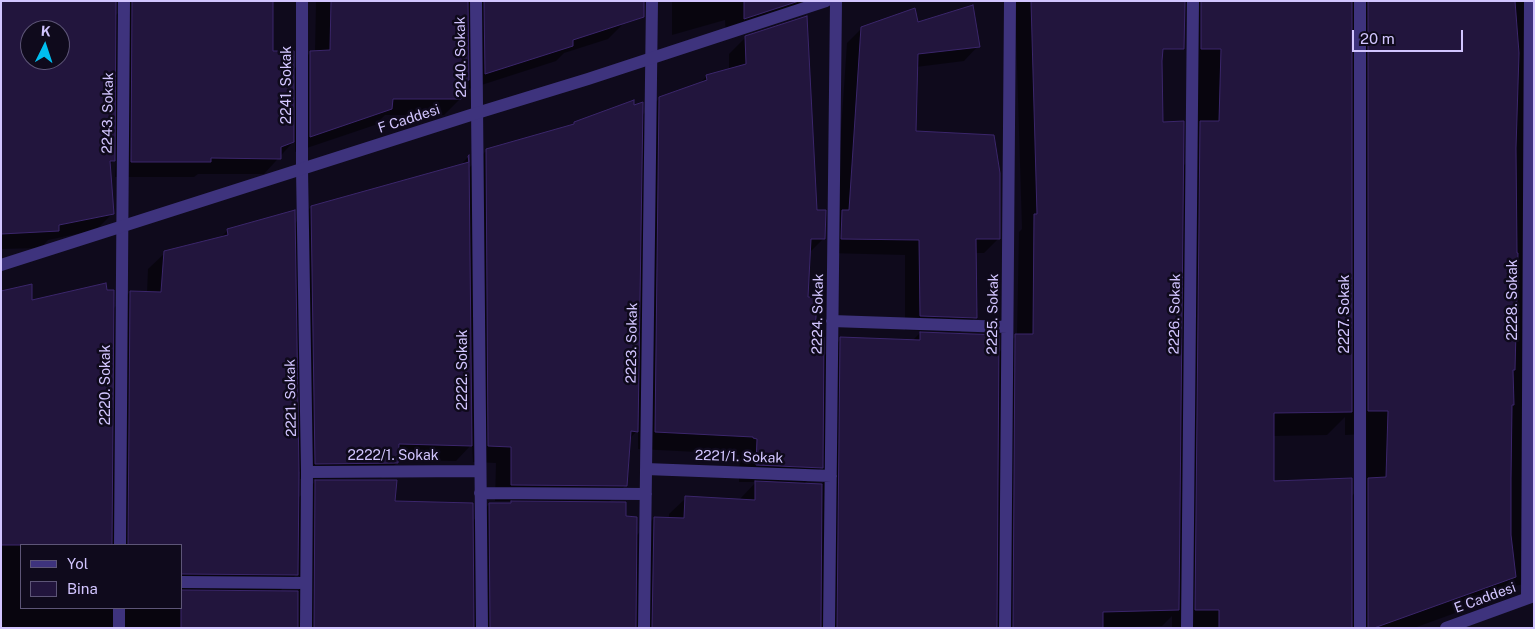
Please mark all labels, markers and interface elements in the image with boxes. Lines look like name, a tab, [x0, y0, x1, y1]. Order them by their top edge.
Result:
street label: 2240. Sokak	[452, 16, 470, 98]
north arrow	[20, 20, 70, 70]
scale bar	[1355, 20, 1466, 52]
text: K	[40, 23, 52, 39]
text: 20 m	[1360, 30, 1395, 47]
street label: 2241. Sokak	[279, 46, 295, 124]
street label: 2243. Sokak	[99, 72, 117, 154]
street label: F Caddesi	[376, 101, 442, 137]
street label: 2228. Sokak	[1505, 259, 1521, 341]
street label: 2224. Sokak	[809, 273, 827, 355]
street label: 2225. Sokak	[984, 273, 1002, 355]
street label: 2226. Sokak	[1166, 273, 1184, 355]
street label: 2227. Sokak	[1337, 275, 1353, 353]
street label: 2223. Sokak	[623, 302, 641, 384]
street label: 2222. Sokak	[455, 330, 471, 410]
street label: 2220. Sokak	[98, 345, 114, 425]
street label: 2221. Sokak	[282, 359, 300, 437]
street label: 2221/1. Sokak	[695, 447, 783, 467]
street label: 2222/1. Sokak	[347, 448, 439, 464]
legend	[20, 544, 182, 609]
text: Yol	[67, 555, 88, 572]
street label: E Caddesi	[1452, 579, 1518, 617]
text: Bina	[67, 580, 98, 597]

